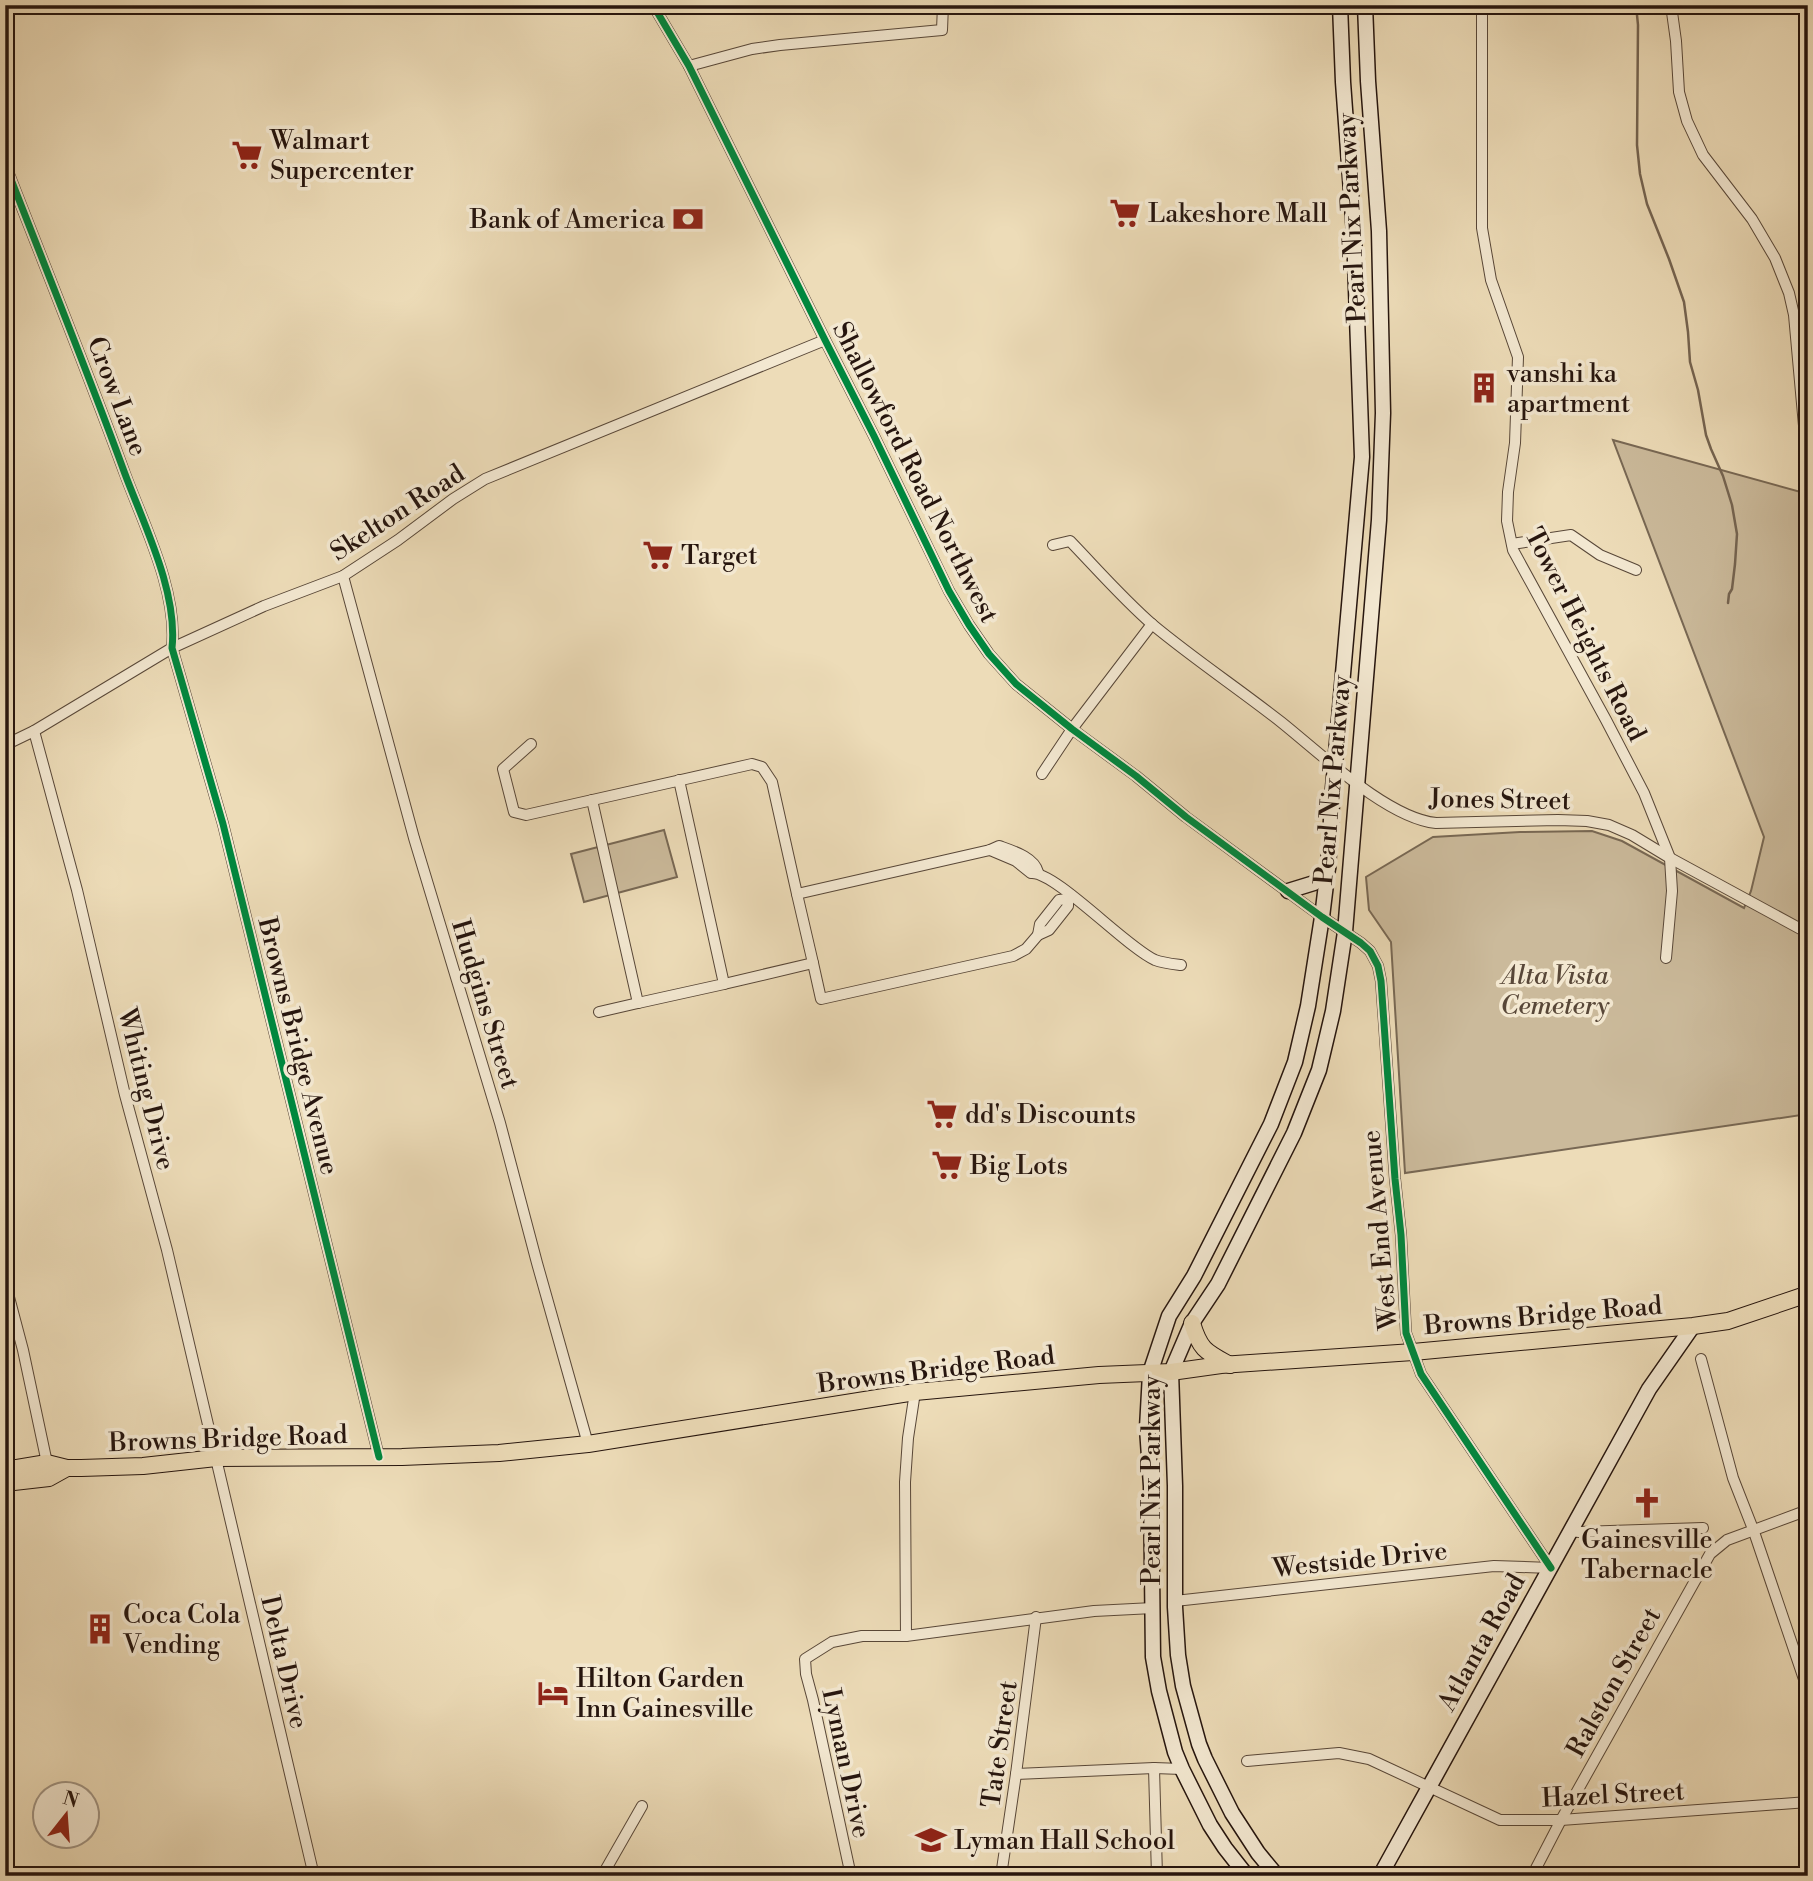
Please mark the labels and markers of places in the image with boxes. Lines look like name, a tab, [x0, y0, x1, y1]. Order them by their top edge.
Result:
place label: Walmart Supercenter	[269, 125, 414, 187]
supermarket icon: Walmart Supercenter	[230, 138, 264, 172]
supermarket icon: Lakeshore Mall	[1108, 196, 1142, 230]
place label: Lakeshore Mall	[1148, 198, 1328, 230]
bank icon: Bank of America	[671, 202, 705, 236]
place label: Bank of America	[469, 204, 666, 236]
place label: vanshi ka apartment	[1506, 358, 1630, 420]
building icon: vanshi ka apartment	[1467, 371, 1501, 405]
supermarket icon: Target	[641, 538, 675, 572]
place label: Target	[681, 540, 757, 572]
supermarket icon: dd's Discounts	[925, 1097, 959, 1131]
place label: dd's Discounts	[965, 1099, 1136, 1131]
supermarket icon: Big Lots	[930, 1148, 964, 1182]
place label: Big Lots	[969, 1150, 1068, 1182]
church icon: Gainesville Tabernacle	[1630, 1486, 1664, 1520]
place label: Gainesville Tabernacle	[1581, 1524, 1713, 1586]
place label: Coca Cola Vending	[122, 1599, 241, 1661]
building icon: Coca Cola Vending	[83, 1612, 117, 1646]
place label: Hilton Garden Inn Gainesville	[576, 1663, 754, 1725]
hotel icon: Hilton Garden Inn Gainesville	[536, 1676, 570, 1710]
school or university icon: Lyman Hall School	[914, 1823, 948, 1857]
place label: Lyman Hall School	[954, 1825, 1175, 1857]

